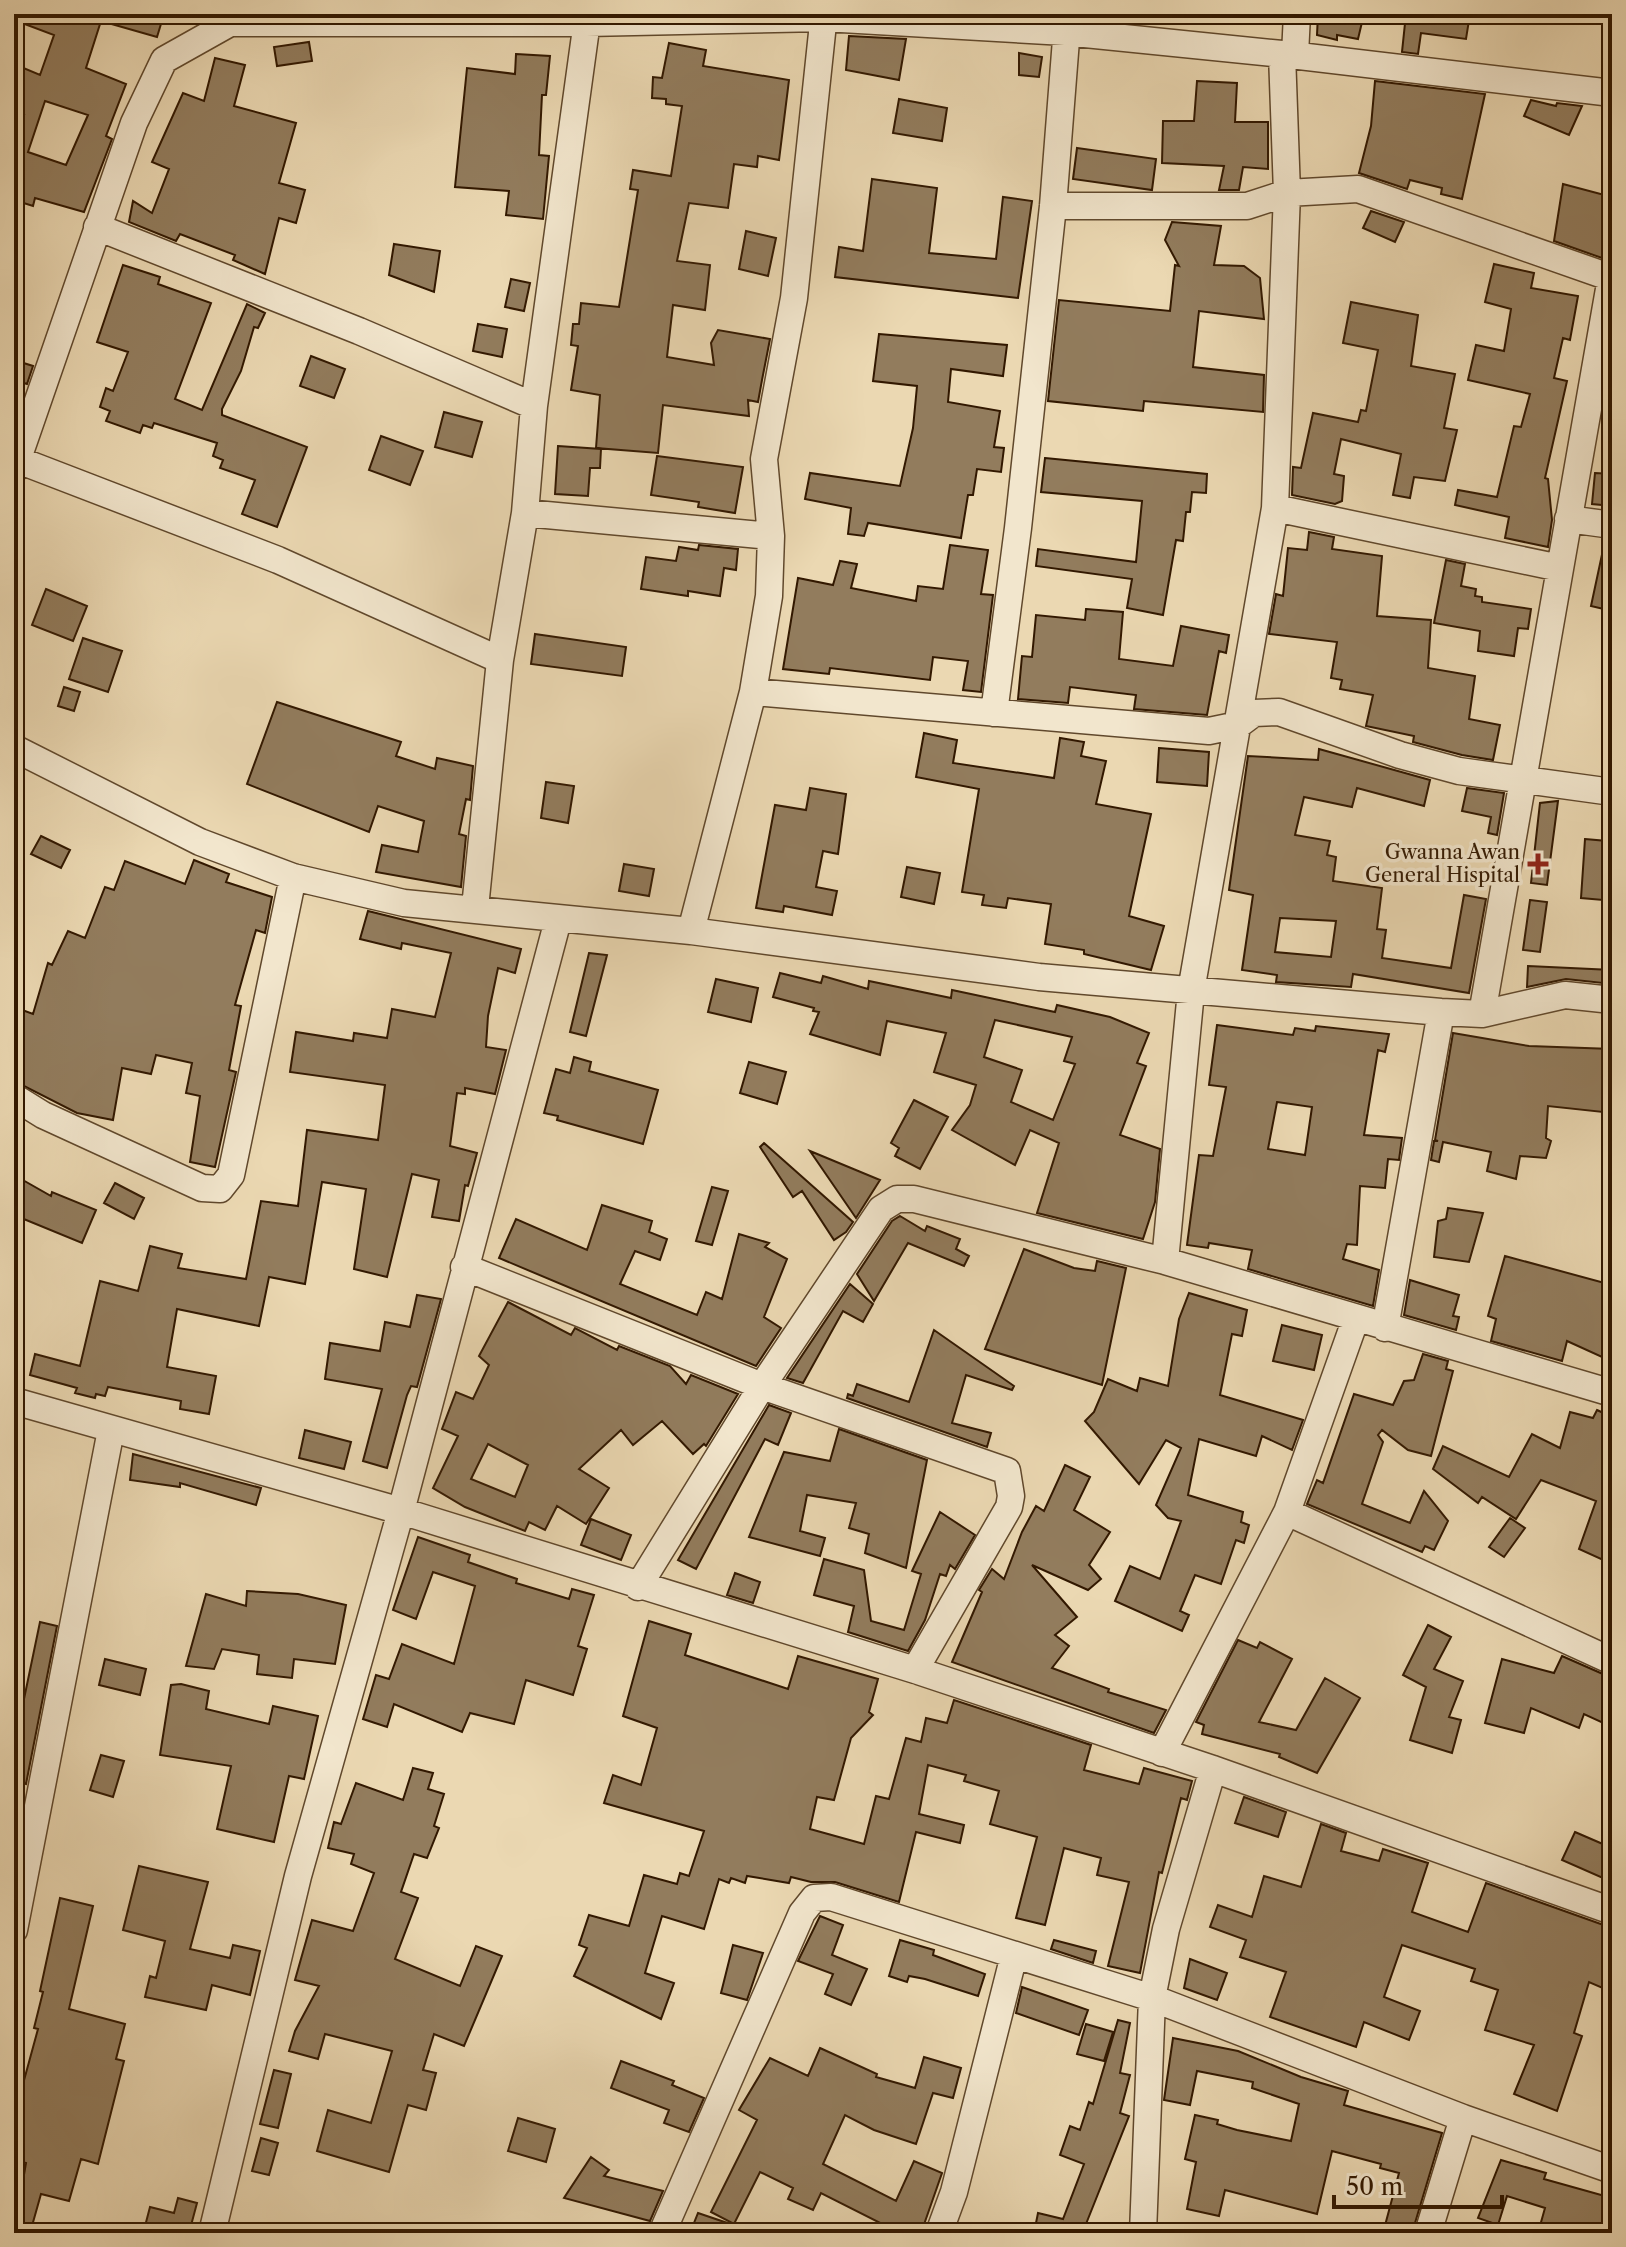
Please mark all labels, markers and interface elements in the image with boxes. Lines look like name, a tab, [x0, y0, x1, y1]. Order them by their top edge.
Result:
place label: Gwanna Awan General Hispital	[1365, 840, 1520, 887]
marker: Gwanna Awan General Hispital	[1527, 853, 1549, 875]
scale bar	[1334, 2159, 1502, 2209]
text: 50 m	[1346, 2172, 1403, 2201]

